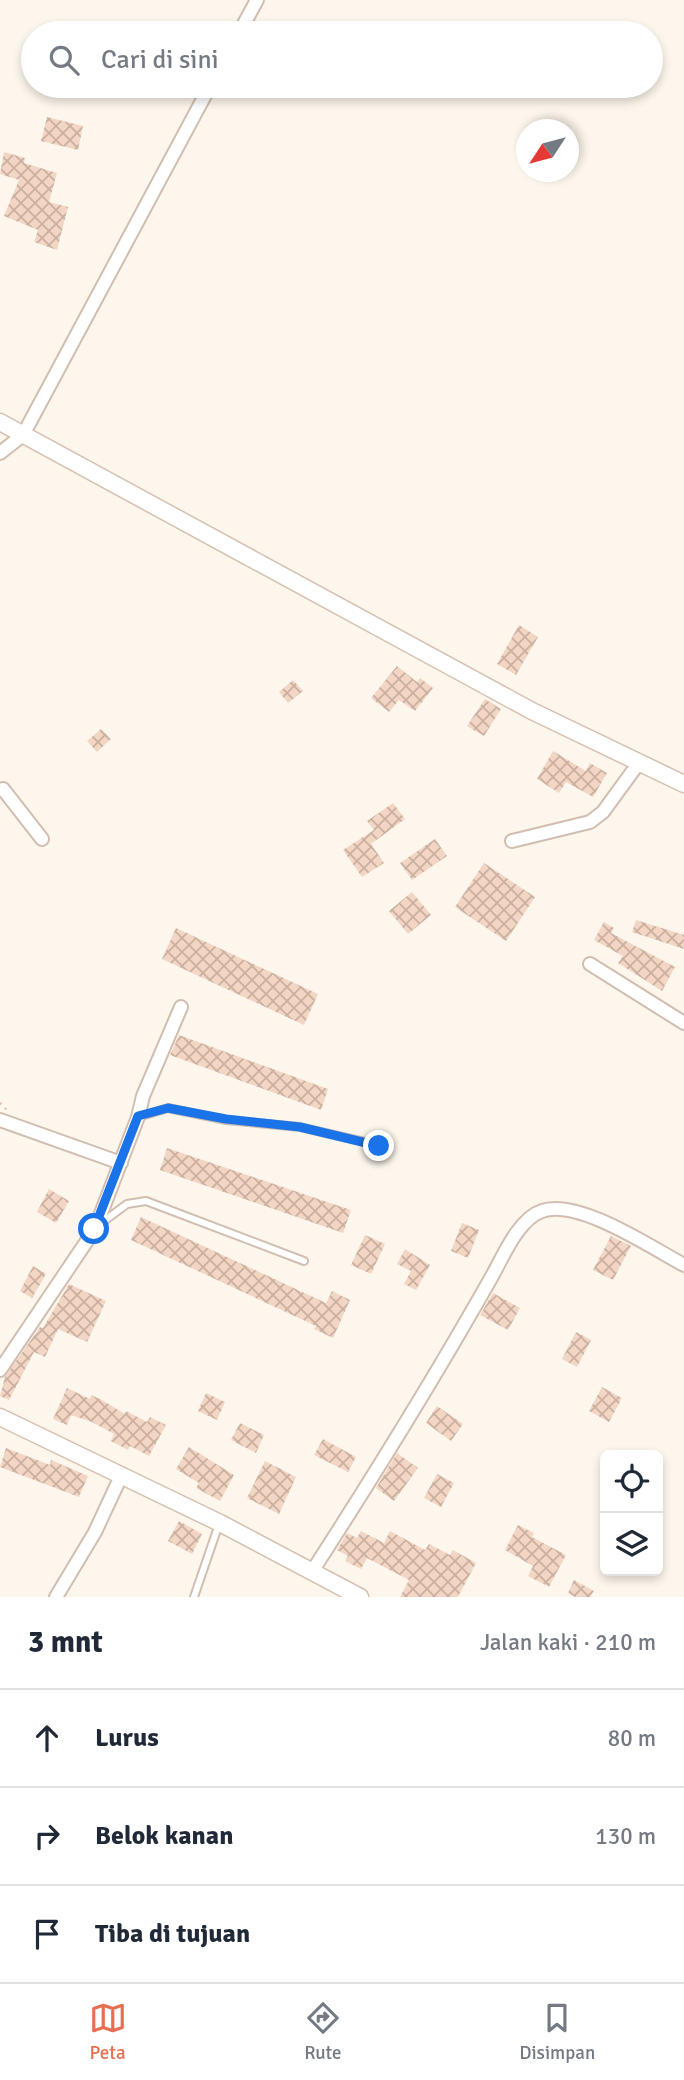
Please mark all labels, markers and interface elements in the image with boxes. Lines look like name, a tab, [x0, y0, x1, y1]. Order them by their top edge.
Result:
search box	[21, 21, 663, 98]
icon: search	[45, 41, 83, 79]
text: Cari di sini	[101, 44, 219, 76]
north arrow	[516, 119, 579, 182]
route end	[363, 1130, 394, 1161]
route start	[78, 1213, 109, 1244]
map controls	[600, 1450, 663, 1576]
button: locate	[600, 1450, 663, 1513]
button: layers	[600, 1513, 663, 1576]
text: 3 mnt	[28, 1624, 103, 1661]
text: Jalan kaki · 210 m	[480, 1628, 656, 1657]
icon: ahead	[28, 1719, 66, 1757]
text: Lurus	[95, 1722, 159, 1754]
text: 80 m	[608, 1724, 656, 1753]
icon: right	[28, 1817, 66, 1855]
text: Belok kanan	[95, 1820, 233, 1852]
text: 130 m	[595, 1822, 656, 1851]
icon: arrive	[28, 1915, 66, 1953]
text: Tiba di tujuan	[95, 1918, 250, 1950]
tab: Peta	[89, 1999, 127, 2065]
tab: Rute	[304, 1999, 342, 2065]
tab: Disimpan	[519, 1999, 595, 2065]

